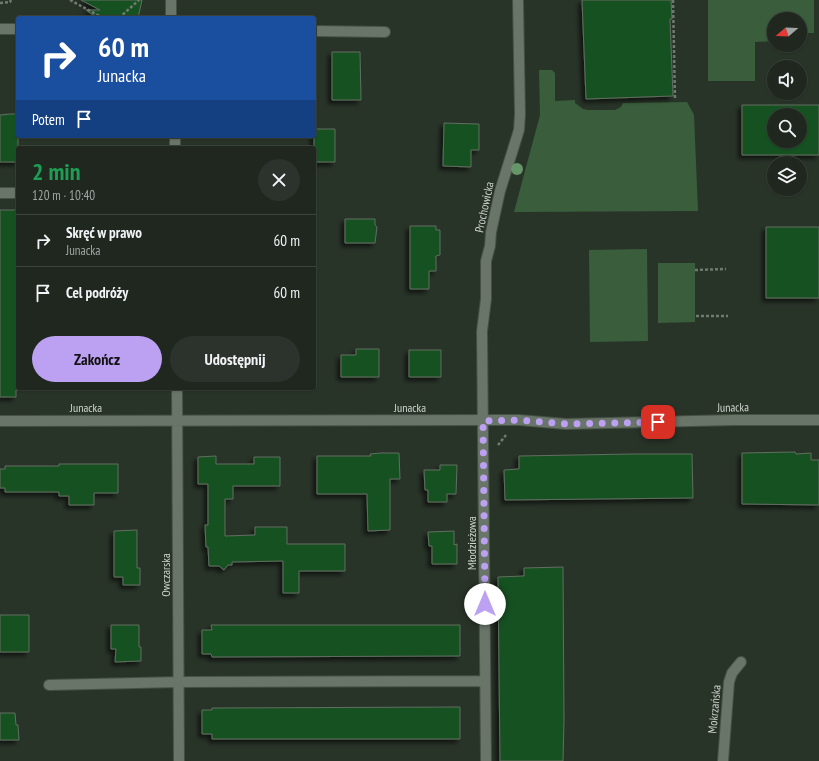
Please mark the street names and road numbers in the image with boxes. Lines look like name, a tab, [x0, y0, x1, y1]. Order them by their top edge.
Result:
street label: Prochowicka	[471, 180, 497, 234]
street label: Junacka	[716, 399, 749, 415]
street label: Junacka	[69, 400, 102, 415]
street label: Junacka	[393, 400, 426, 415]
street label: Młodzieżowa	[464, 516, 479, 570]
street label: Owczarska	[158, 553, 173, 597]
street label: Mokrzańska	[704, 684, 724, 734]

